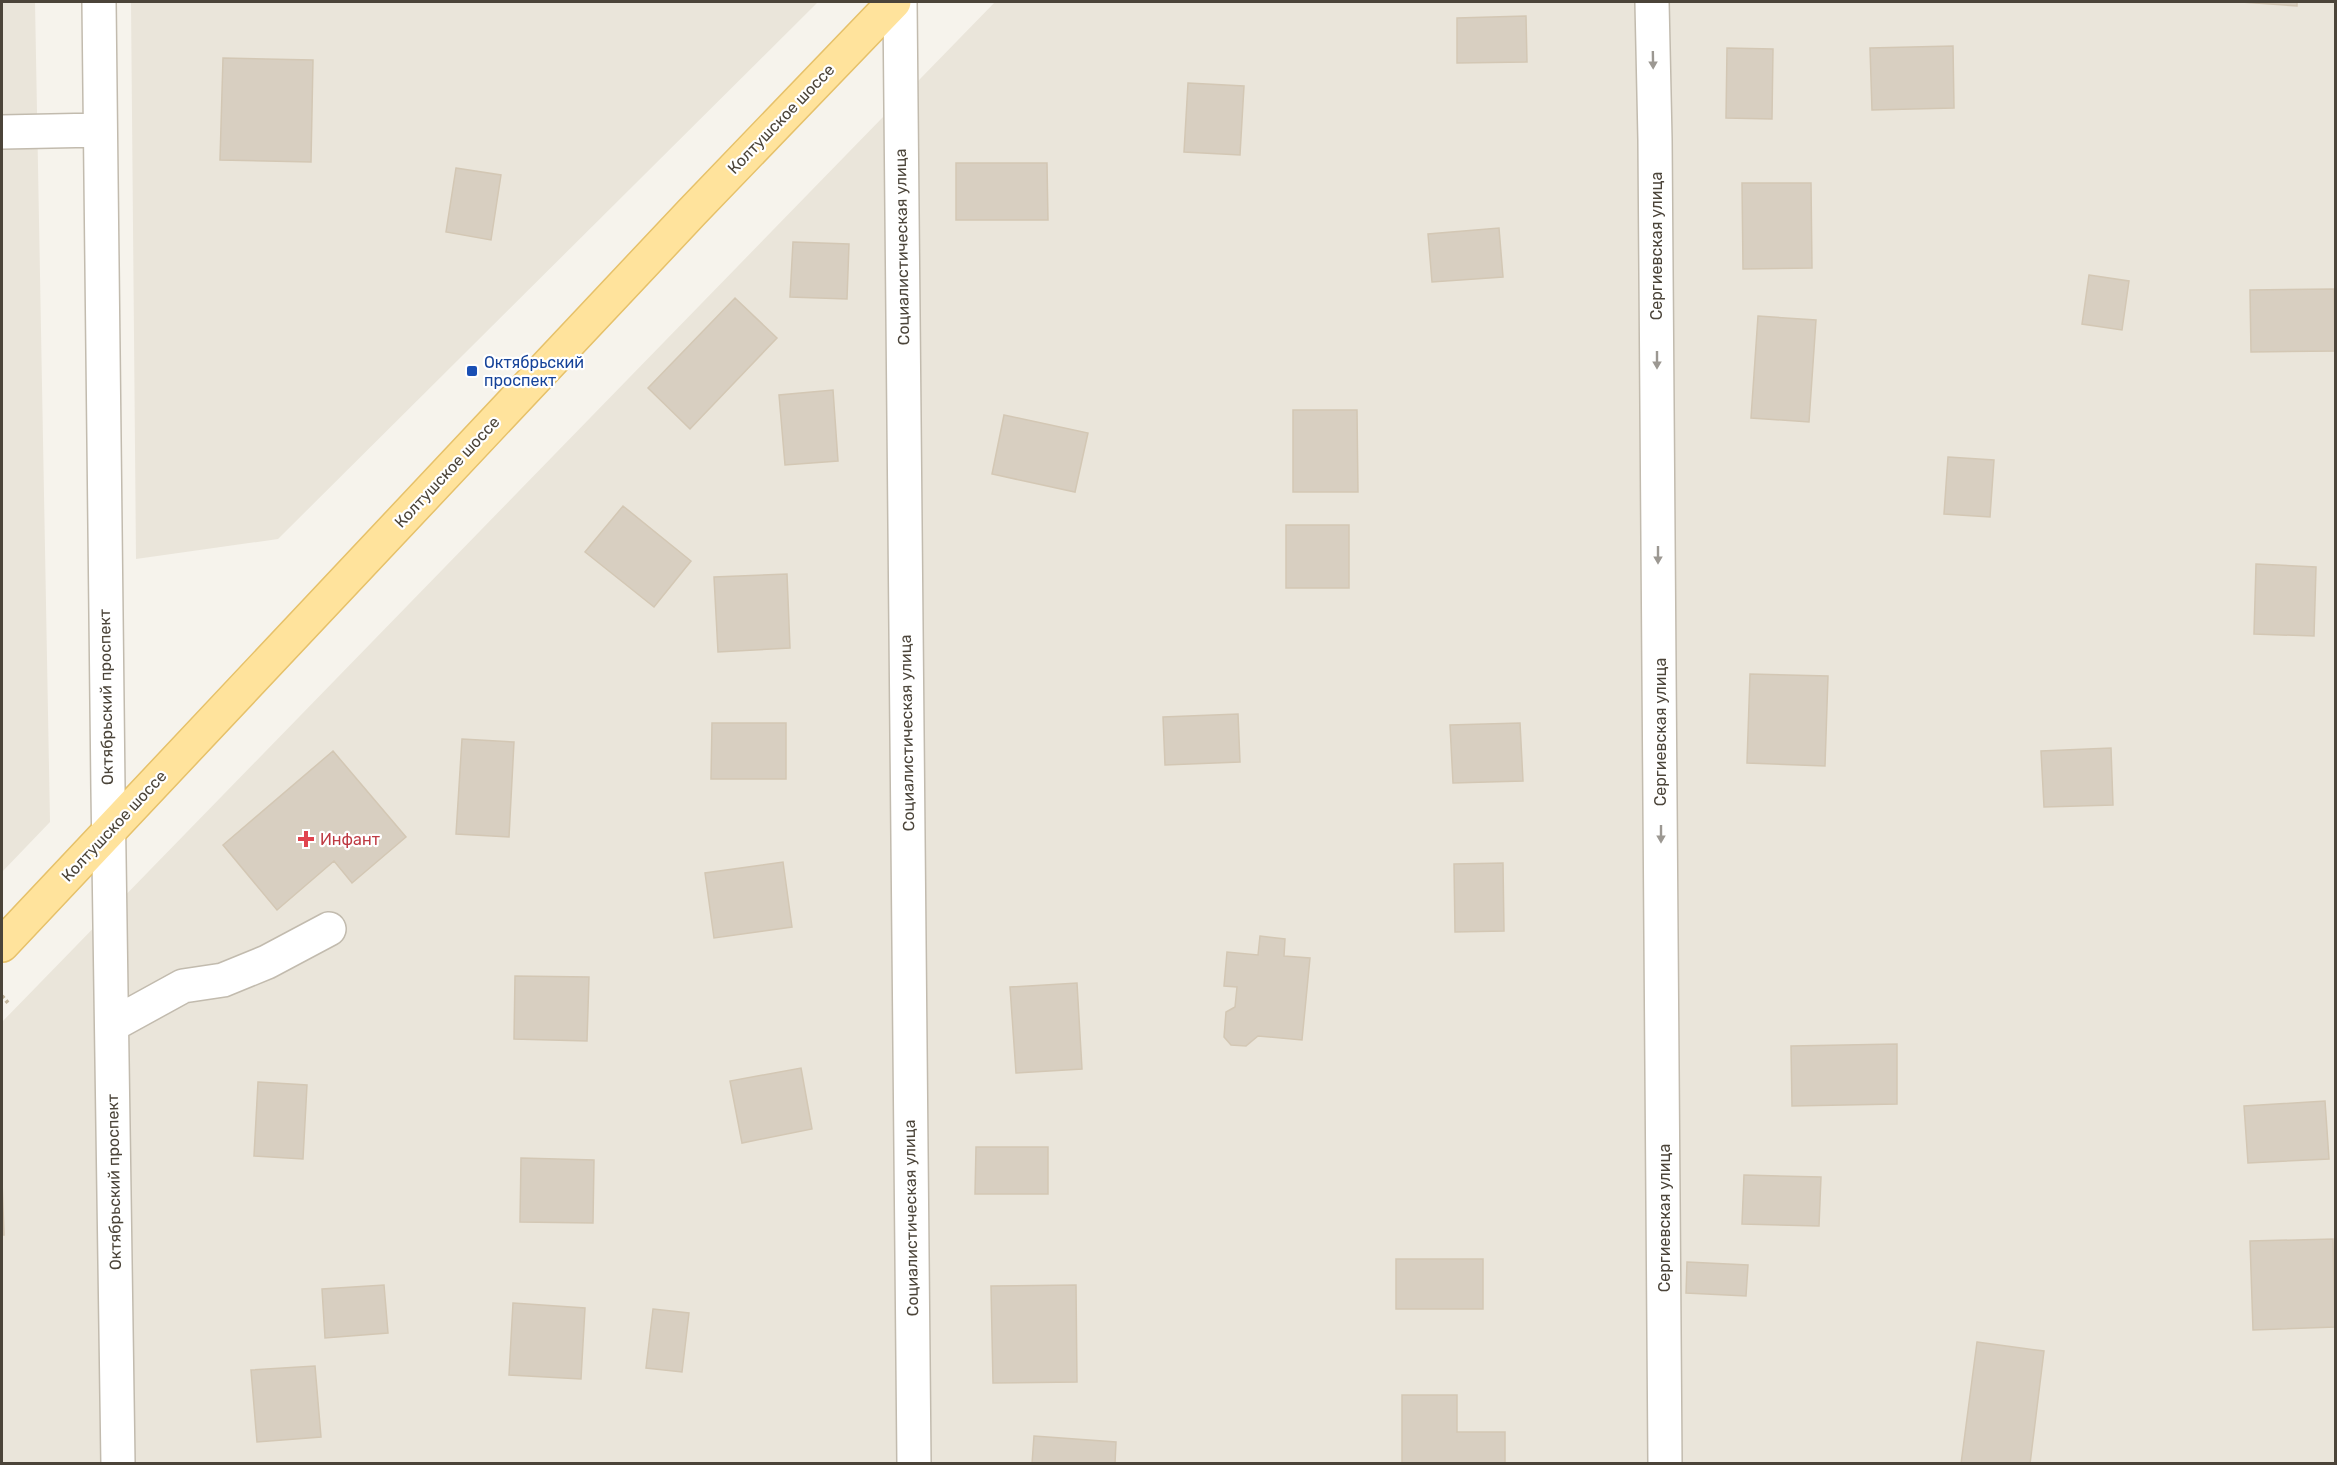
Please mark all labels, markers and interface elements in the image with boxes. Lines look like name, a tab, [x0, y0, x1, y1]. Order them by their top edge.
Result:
one-way arrow	[1649, 50, 1658, 69]
street label: Колтушское шоссе	[724, 60, 838, 178]
street label: Социалистическая улица	[891, 148, 913, 346]
street label: Сергиевская улица	[1647, 172, 1666, 320]
one-way arrow	[1652, 350, 1662, 369]
place label: Октябрьский проспект	[484, 353, 584, 390]
marker: Октябрьский проспект	[465, 364, 479, 378]
street label: Колтушское шоссе	[391, 412, 503, 532]
one-way arrow	[1654, 545, 1663, 564]
street label: Октябрьский проспект	[95, 609, 117, 785]
street label: Социалистическая улица	[896, 634, 918, 832]
street label: Сергиевская улица	[1651, 658, 1670, 806]
street label: Колтушское шоссе	[58, 766, 170, 886]
one-way arrow	[1656, 824, 1666, 843]
marker: Инфант	[297, 830, 315, 848]
place label: Инфант	[320, 830, 380, 849]
street label: Октябрьский проспект	[103, 1094, 125, 1270]
street label: Социалистическая улица	[900, 1119, 922, 1317]
street label: Сергиевская улица	[1655, 1144, 1674, 1292]

